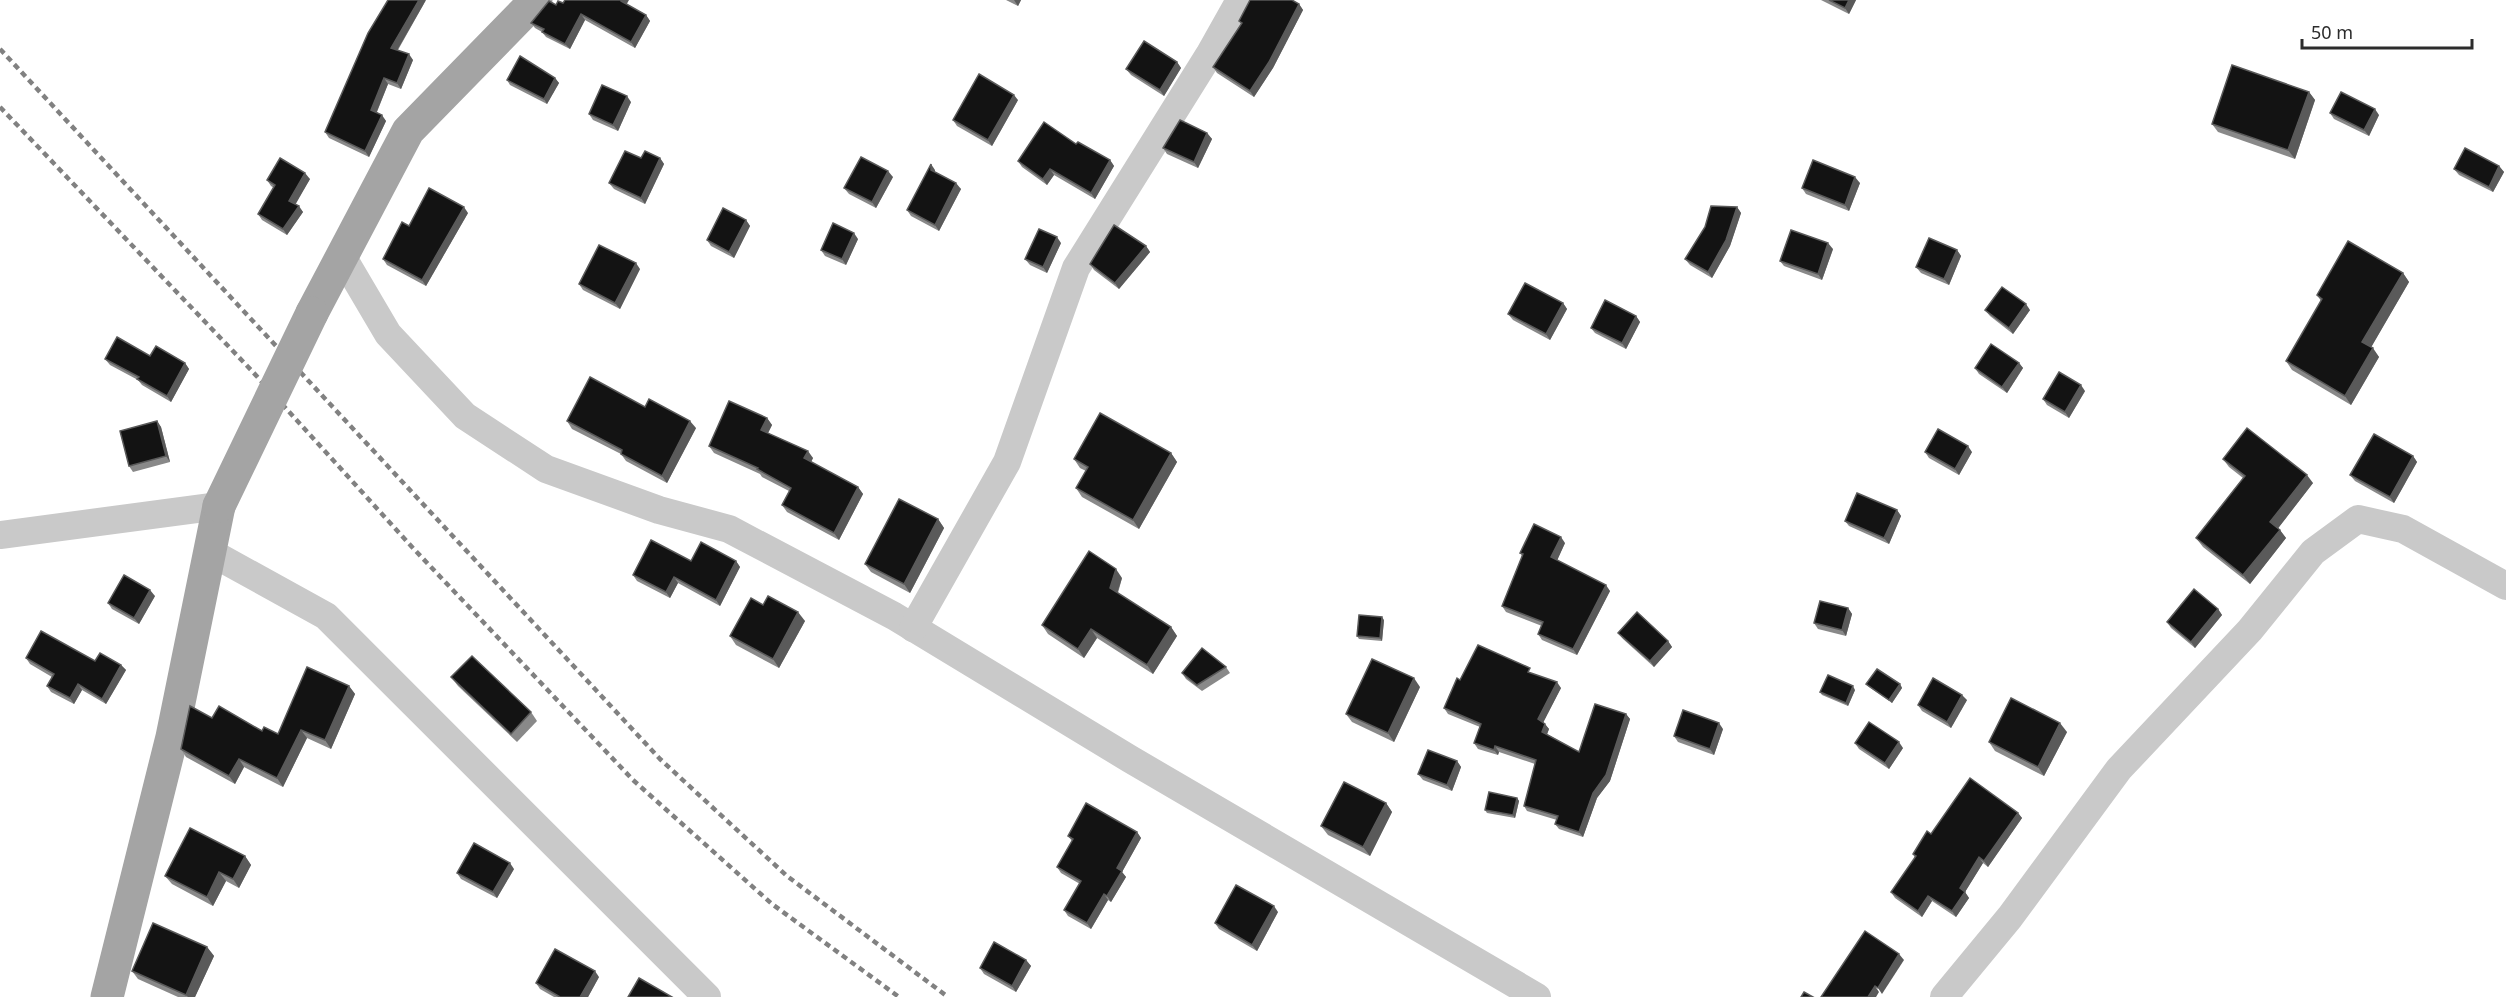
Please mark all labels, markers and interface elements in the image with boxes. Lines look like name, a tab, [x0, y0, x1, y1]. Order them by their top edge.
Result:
scale bar	[2302, 12, 2472, 50]
text: 50 m	[2311, 20, 2353, 44]

